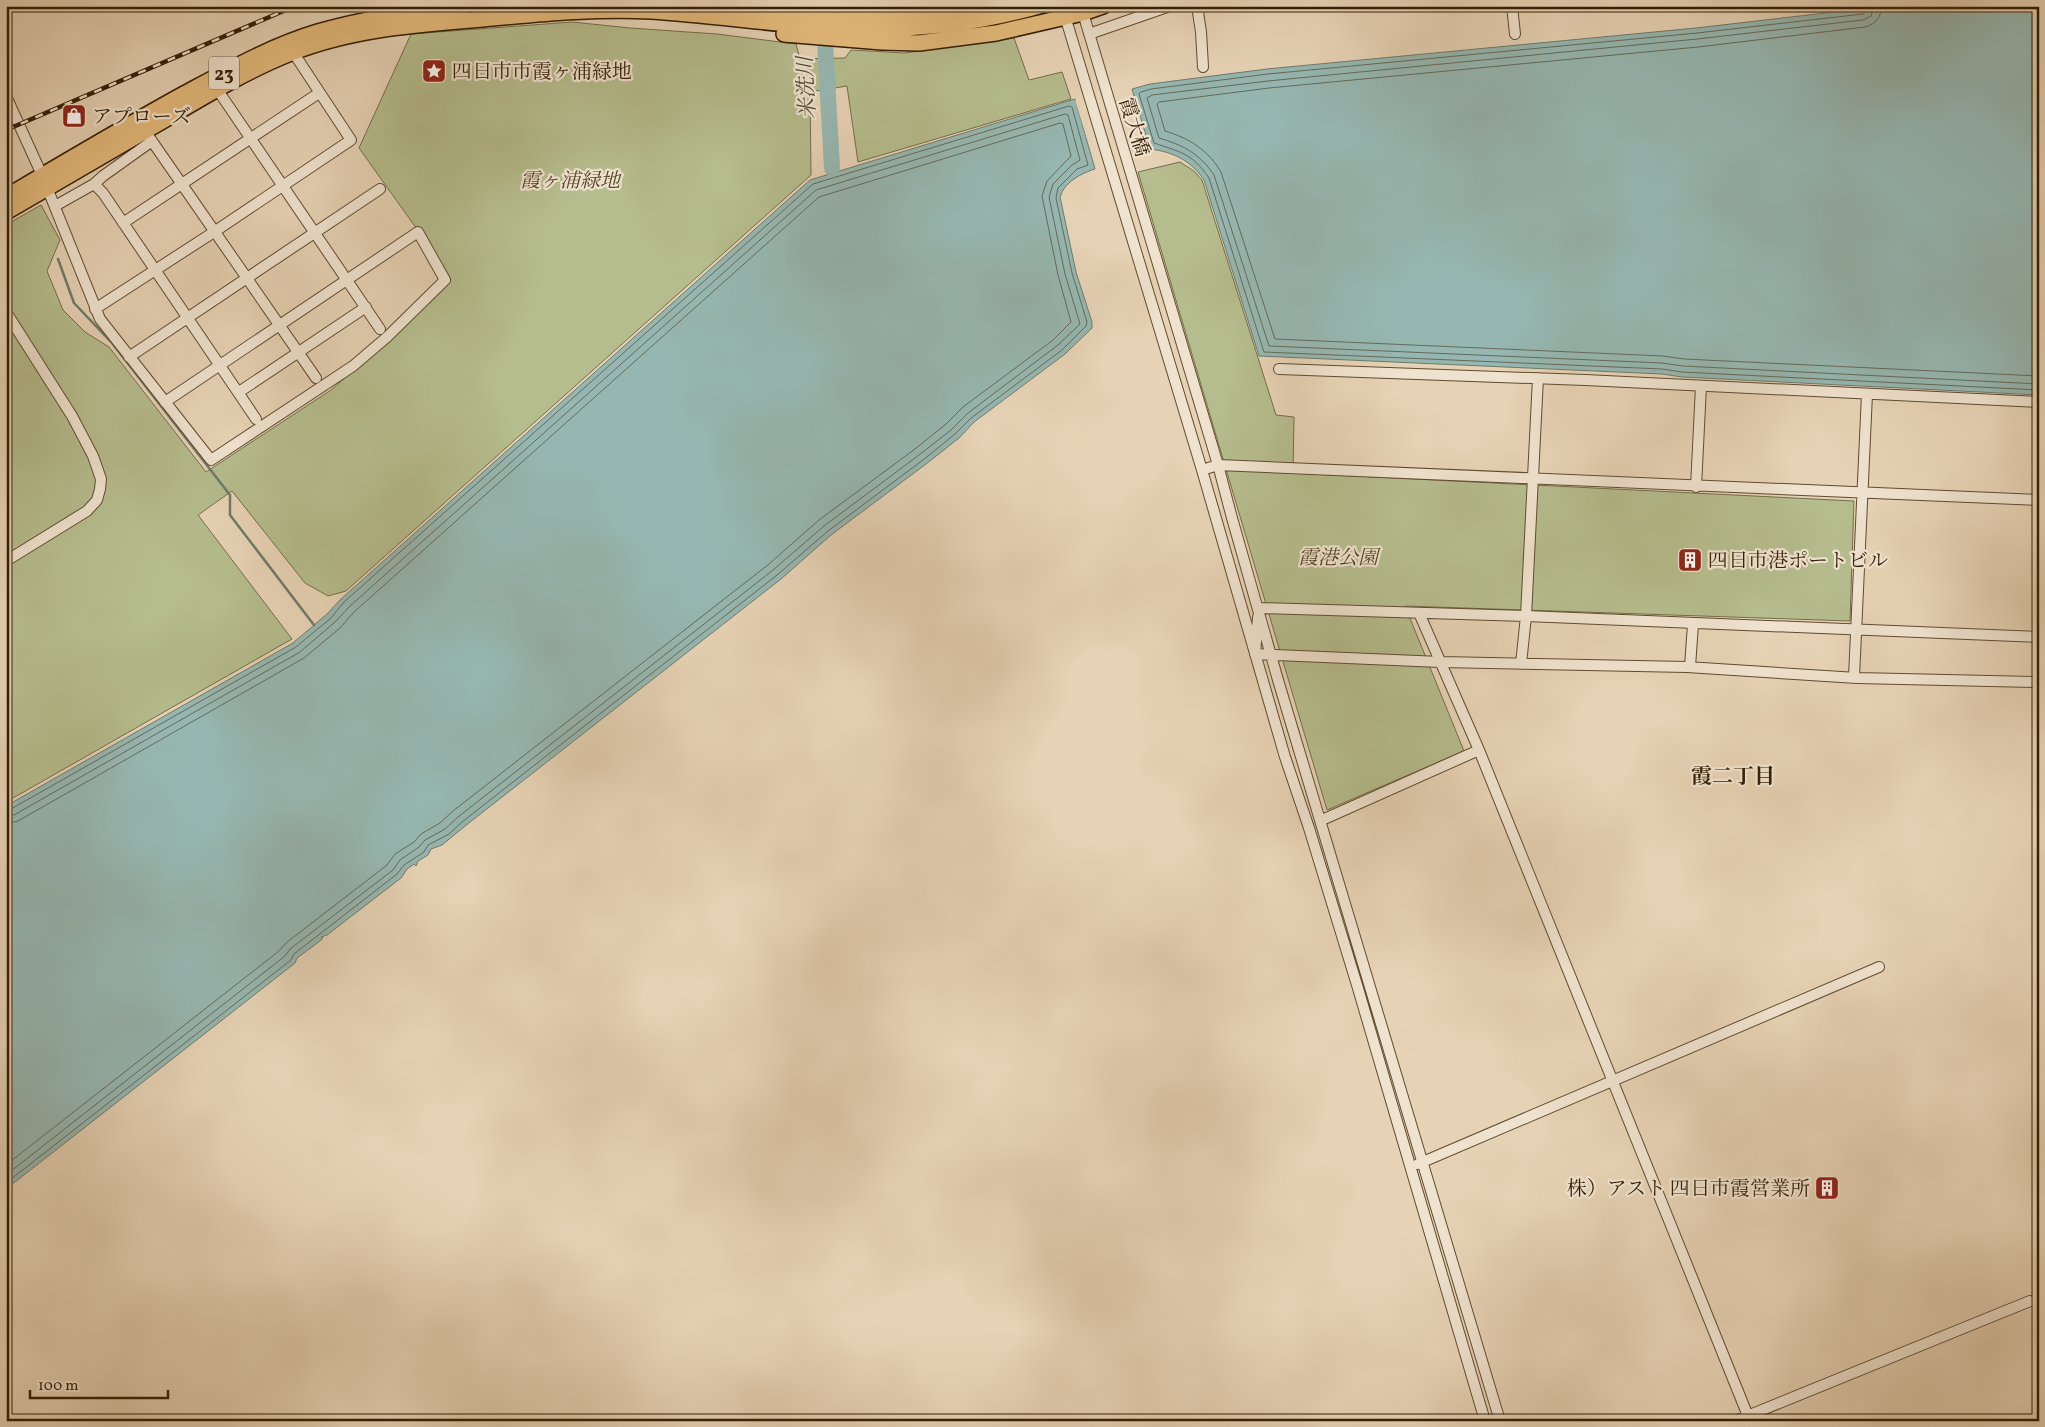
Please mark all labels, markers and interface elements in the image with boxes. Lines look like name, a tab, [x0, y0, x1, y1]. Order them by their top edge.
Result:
water label: 米洗川	[791, 54, 824, 120]
road number: 23	[209, 56, 239, 90]
place icon: 四日市市霞ヶ浦緑地	[421, 58, 447, 84]
place label: 四日市市霞ヶ浦緑地	[452, 59, 632, 87]
street label: 霞大橋	[1111, 95, 1155, 160]
shop icon: アプローズ	[61, 103, 87, 129]
place label: アプローズ	[92, 104, 191, 132]
park label: 霞ヶ浦緑地	[520, 168, 622, 196]
park label: 霞港公園	[1298, 545, 1381, 573]
building icon: 四日市港ポートビル	[1677, 547, 1703, 573]
place label: 四日市港ポートビル	[1708, 548, 1888, 576]
district label: 霞二丁目	[1691, 763, 1775, 792]
building icon: 株）アスト 四日市霞営業所	[1814, 1175, 1840, 1201]
place label: 株）アスト 四日市霞営業所	[1567, 1176, 1810, 1204]
scale bar	[30, 1367, 168, 1399]
text: 100 m	[38, 1376, 78, 1397]

